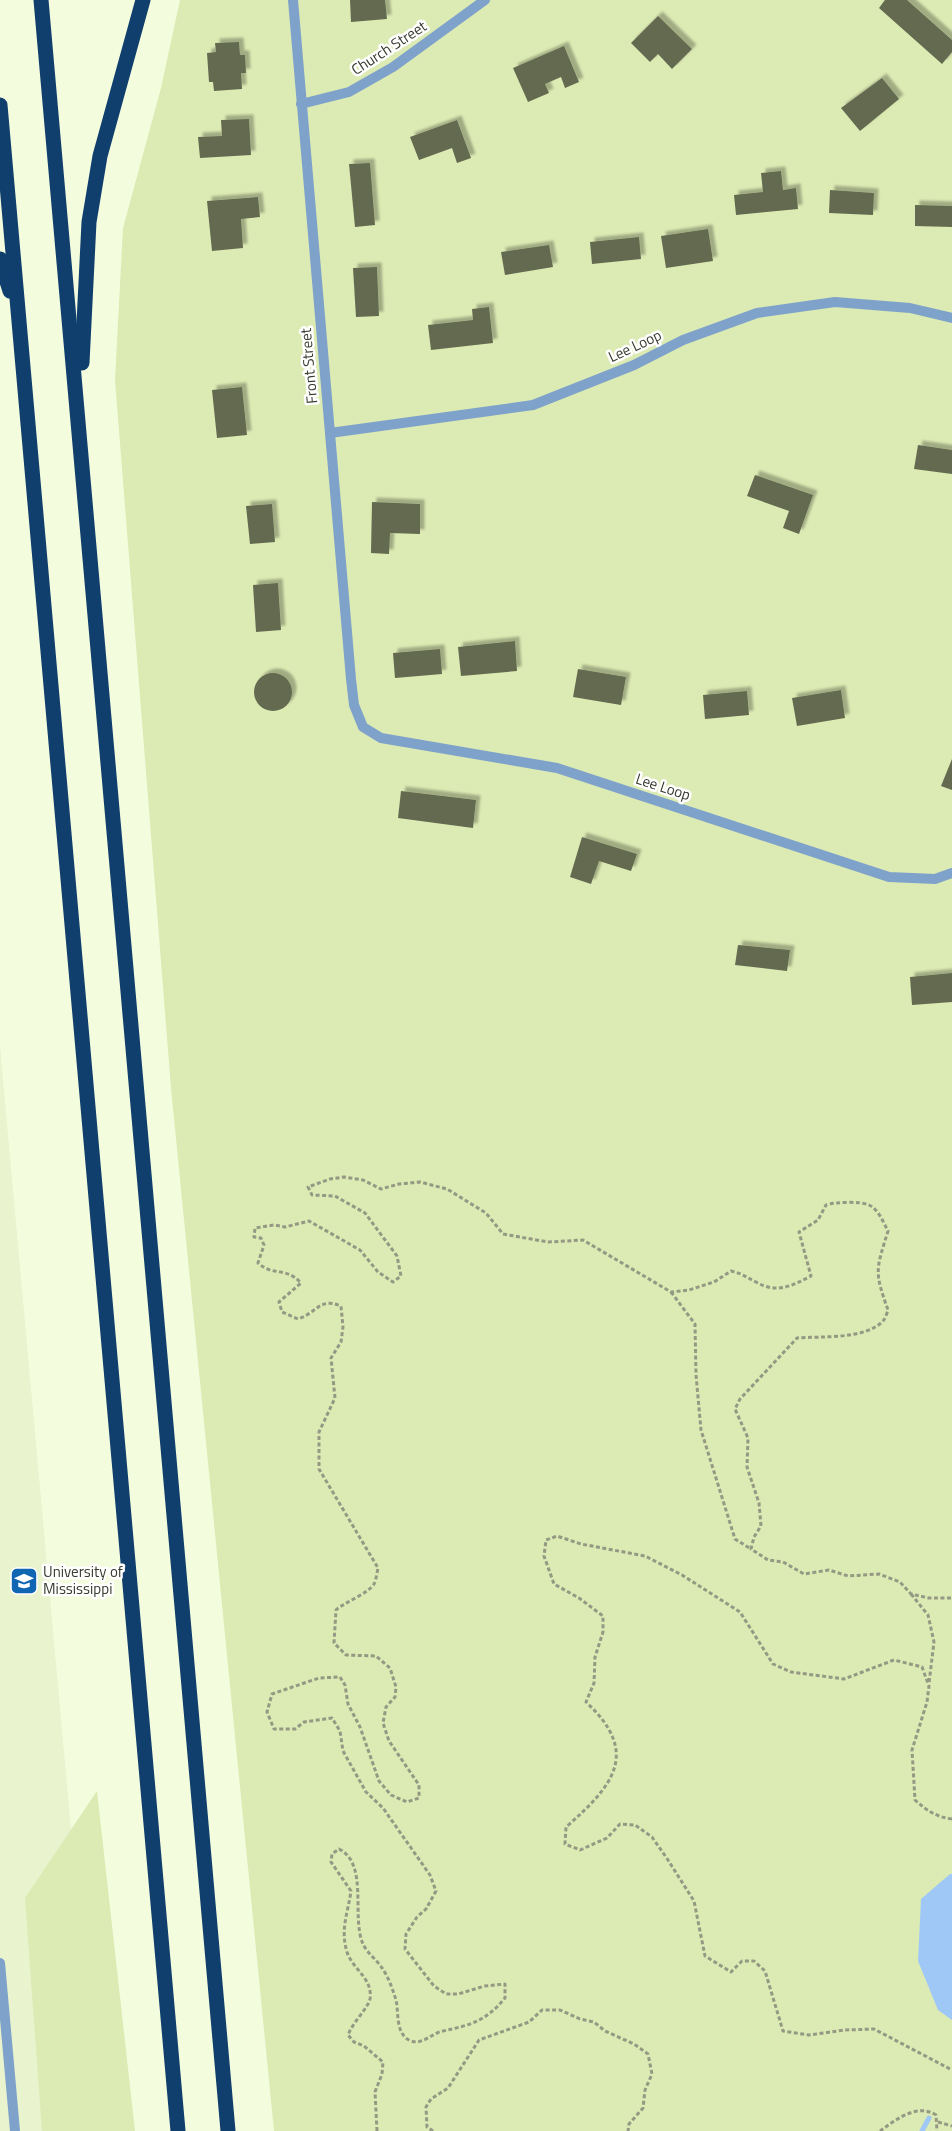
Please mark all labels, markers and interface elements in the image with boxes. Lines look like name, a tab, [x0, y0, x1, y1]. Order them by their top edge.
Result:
street label: Church Street	[346, 14, 432, 81]
street label: Lee Loop	[604, 323, 665, 368]
street label: Front Street	[294, 327, 323, 405]
street label: Lee Loop	[633, 767, 694, 806]
place label: University of Mississippi	[43, 1560, 123, 1600]
school or university icon: University of Mississippi	[9, 1566, 39, 1596]

